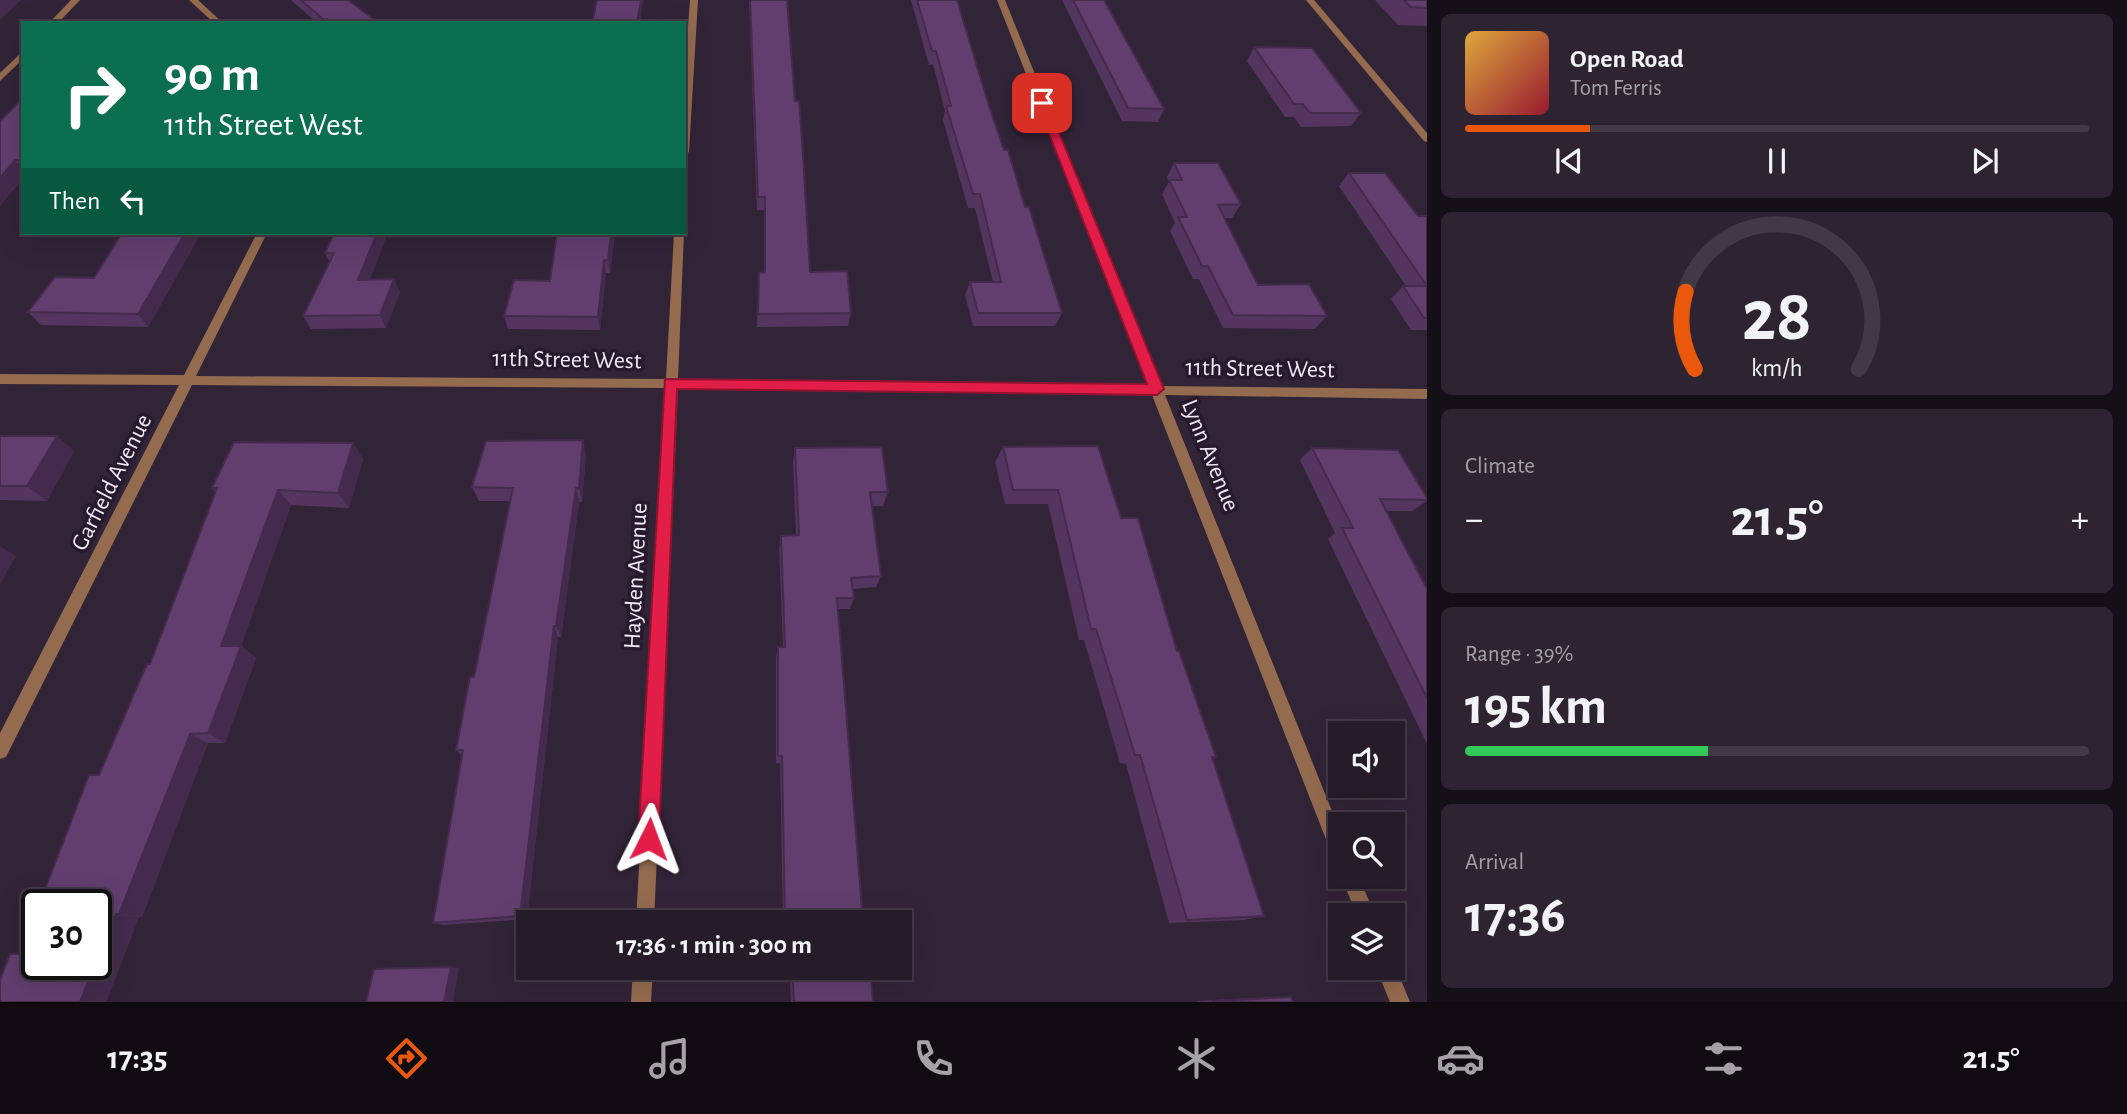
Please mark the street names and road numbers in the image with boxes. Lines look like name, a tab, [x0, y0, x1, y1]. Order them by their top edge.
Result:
street label: 11th Street West	[492, 347, 642, 373]
street label: 11th Street West	[1185, 356, 1335, 382]
street label: Lynn Avenue	[1177, 396, 1243, 515]
street label: Garfield Avenue	[67, 410, 157, 554]
street label: Hayden Avenue	[620, 502, 652, 650]

